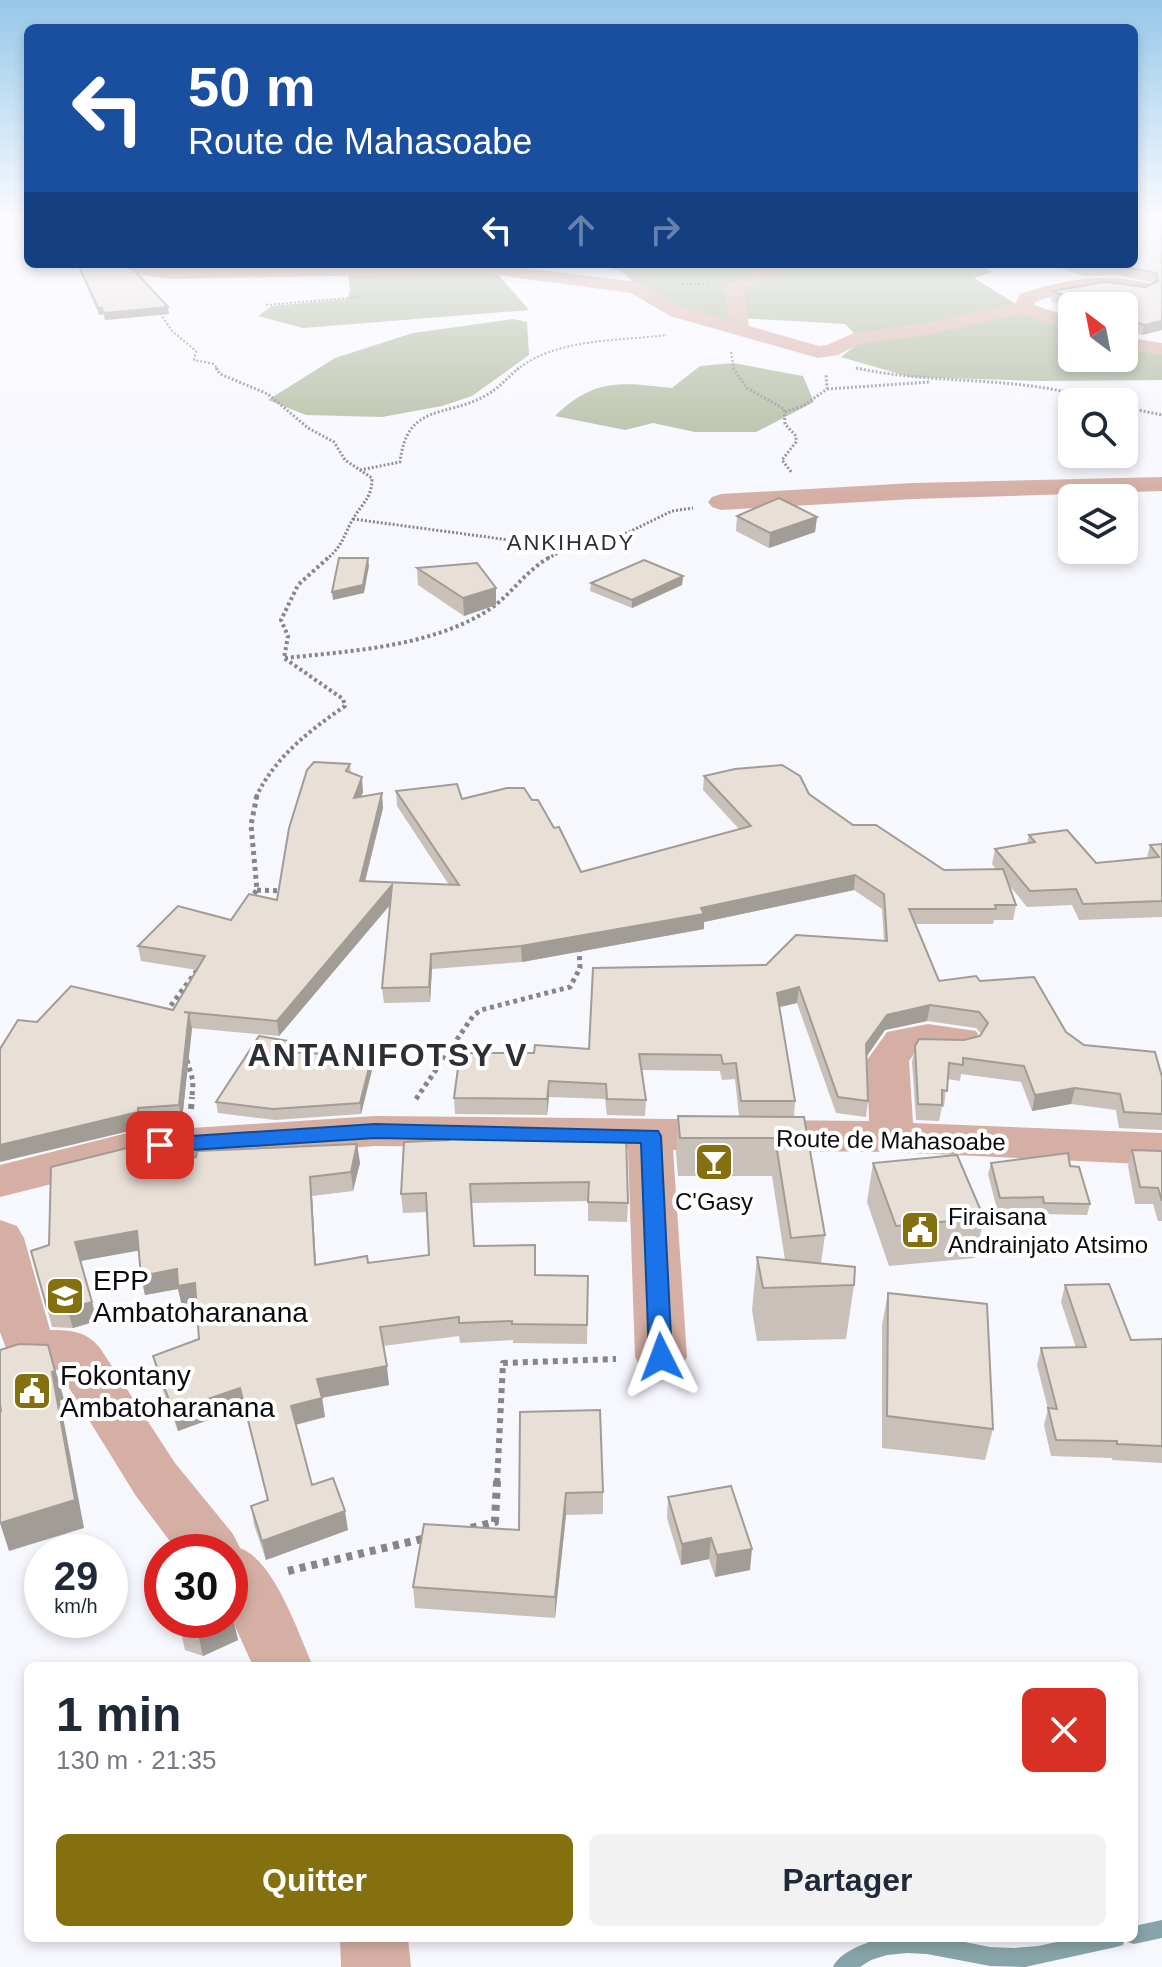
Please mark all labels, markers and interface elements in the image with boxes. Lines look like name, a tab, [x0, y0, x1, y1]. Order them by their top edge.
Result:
text: 50 m	[188, 55, 316, 118]
icon: left	[56, 56, 160, 160]
text: Route de Mahasoabe	[188, 121, 532, 162]
icon: left	[475, 208, 519, 252]
icon: ahead	[559, 208, 603, 252]
icon: right	[643, 208, 687, 252]
north arrow	[1058, 292, 1138, 372]
map controls	[1058, 292, 1138, 564]
button: search	[1058, 388, 1138, 468]
button: layers	[1058, 484, 1138, 564]
district label: ANKIHADY	[507, 530, 635, 555]
district label: ANTANIFOTSY V	[248, 1037, 528, 1073]
pin	[126, 1111, 194, 1179]
icon: arrive	[138, 1123, 182, 1167]
street label: Route de Mahasoabe	[776, 1124, 1006, 1156]
bar icon: C'Gasy	[693, 1141, 735, 1183]
place label: C'Gasy	[675, 1188, 753, 1215]
place label: Firaisana Andrainjato Atsimo	[948, 1203, 1148, 1258]
public building icon: Firaisana Andrainjato Atsimo	[899, 1209, 941, 1251]
place label: EPP Ambatoharanana	[93, 1265, 308, 1328]
school or university icon: EPP Ambatoharanana	[44, 1275, 86, 1317]
position arrow	[619, 1315, 703, 1399]
place label: Fokontany Ambatoharanana	[60, 1360, 275, 1423]
public building icon: Fokontany Ambatoharanana	[11, 1370, 53, 1412]
speed limit sign: 30	[144, 1534, 248, 1638]
text: 29	[54, 1554, 98, 1598]
text: km/h	[54, 1595, 98, 1617]
text: 1 min	[56, 1688, 181, 1741]
button: close	[1022, 1688, 1106, 1772]
text: 130 m · 21:35	[56, 1745, 216, 1775]
button: Quitter	[56, 1834, 573, 1926]
button: Partager	[589, 1834, 1106, 1926]

